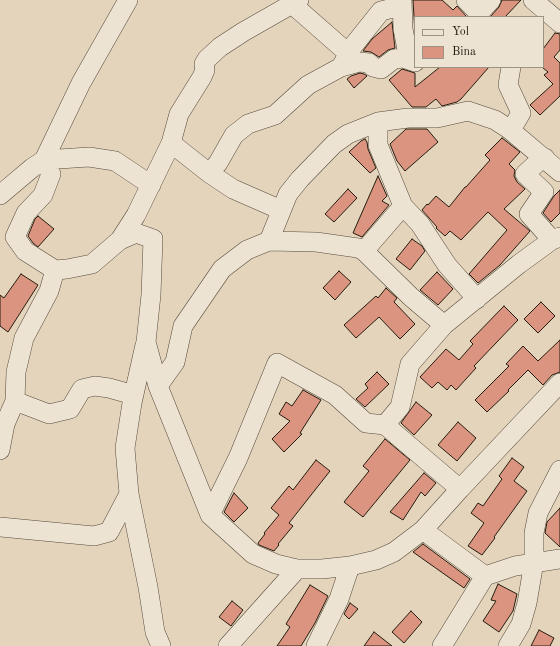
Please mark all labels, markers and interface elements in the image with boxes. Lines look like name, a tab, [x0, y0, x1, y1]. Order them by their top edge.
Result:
legend	[414, 16, 544, 68]
text: Yol	[452, 26, 469, 38]
text: Bina	[452, 46, 476, 58]

